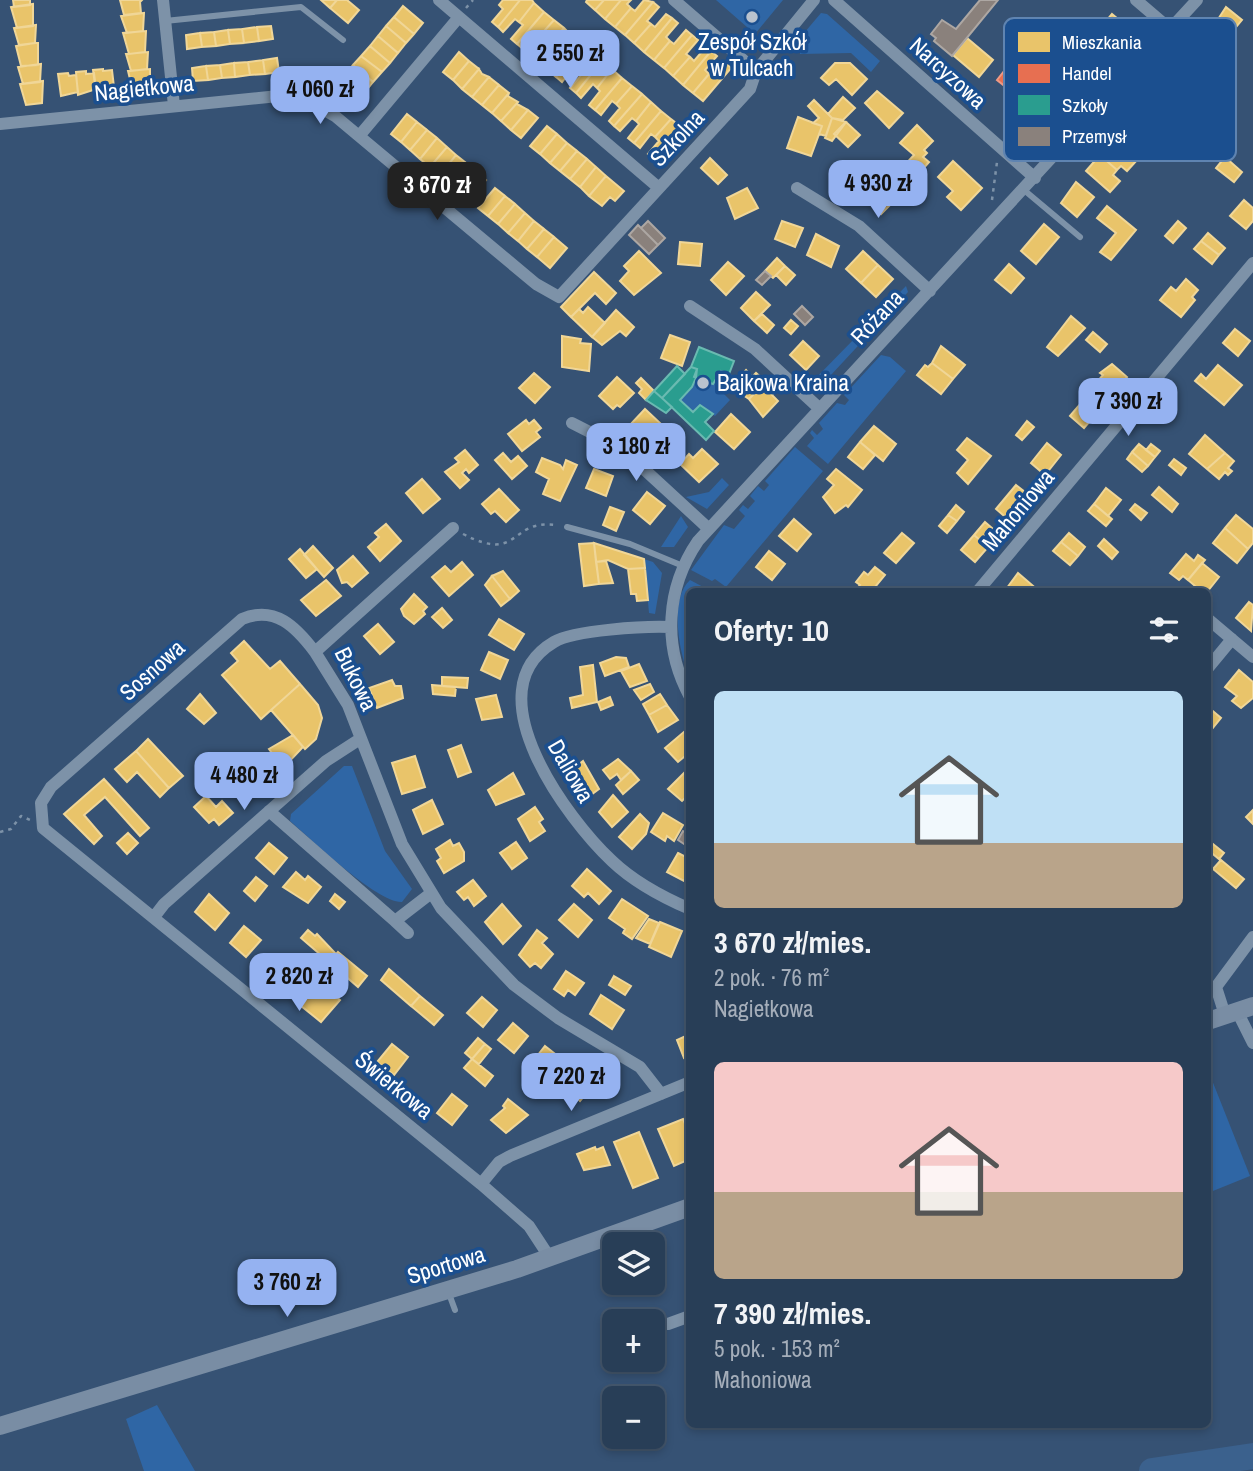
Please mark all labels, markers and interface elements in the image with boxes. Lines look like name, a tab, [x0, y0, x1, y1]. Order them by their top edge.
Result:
marker: Zespół Szkół w Tulcach	[744, 9, 760, 25]
legend	[1004, 18, 1236, 161]
place label: Zespół Szkół w Tulcach	[698, 26, 808, 83]
text: Mieszkania	[1062, 29, 1142, 55]
street label: Narcyzowa	[903, 30, 994, 116]
pin: 2 550 zł	[498, 31, 642, 90]
text: 2 550 zł	[536, 37, 604, 68]
text: Handel	[1062, 60, 1111, 86]
pin: 4 060 zł	[248, 66, 392, 126]
street label: Nagietkowa	[93, 67, 196, 108]
text: 4 060 zł	[286, 73, 354, 104]
text: Szkoły	[1062, 92, 1108, 118]
street label: Szkolna	[642, 102, 711, 173]
text: Przemysł	[1062, 123, 1128, 149]
pin: 4 930 zł	[806, 160, 950, 220]
pin: 3 670 zł	[365, 162, 509, 222]
text: 4 930 zł	[844, 167, 912, 198]
text: 3 670 zł	[403, 169, 471, 200]
street label: Różana	[843, 282, 910, 351]
place label: Bajkowa Kraina	[717, 367, 850, 398]
marker: Bajkowa Kraina	[695, 375, 711, 391]
pin: 7 390 zł	[1056, 378, 1200, 438]
text: 7 390 zł	[1094, 385, 1162, 416]
pin: 3 180 zł	[564, 424, 708, 483]
text: 3 180 zł	[602, 430, 670, 461]
street label: Mahoniowa	[974, 462, 1061, 557]
text: Oferty: 10	[714, 610, 829, 650]
icon: filters	[1145, 611, 1183, 649]
street label: Sosnowa	[112, 632, 191, 707]
street label: Bukowa	[328, 642, 385, 716]
street label: Daliowa	[541, 733, 602, 808]
icon: home	[886, 737, 1012, 863]
pin: 4 480 zł	[172, 752, 316, 812]
text: 4 480 zł	[210, 759, 278, 790]
text: 3 670 zł/mies.	[714, 922, 871, 962]
pin: 2 820 zł	[227, 954, 371, 1013]
text: 2 820 zł	[265, 960, 333, 991]
text: 2 pok. · 76 m²	[714, 962, 829, 993]
text: Nagietkowa	[714, 993, 814, 1024]
street label: Świerkowa	[349, 1044, 440, 1126]
pin: 7 220 zł	[499, 1054, 643, 1113]
text: 7 220 zł	[537, 1060, 605, 1091]
icon: home	[886, 1108, 1012, 1234]
map controls	[602, 1232, 665, 1449]
button: layers	[602, 1232, 665, 1295]
street label: Sportowa	[403, 1238, 489, 1291]
pin: 3 760 zł	[215, 1260, 359, 1319]
text: 3 760 zł	[253, 1266, 321, 1297]
text: 7 390 zł/mies.	[714, 1293, 871, 1333]
button: +	[602, 1309, 665, 1372]
text: 5 pok. · 153 m²	[714, 1333, 840, 1364]
text: Mahoniowa	[714, 1364, 812, 1395]
button: −	[602, 1386, 665, 1449]

